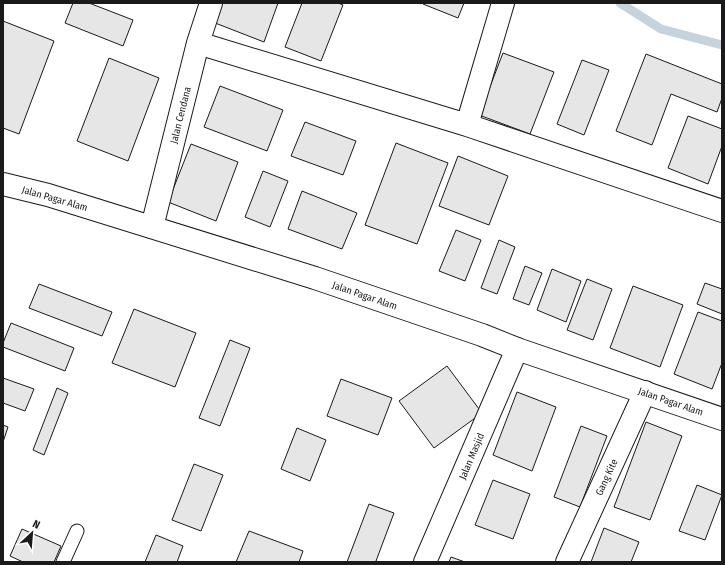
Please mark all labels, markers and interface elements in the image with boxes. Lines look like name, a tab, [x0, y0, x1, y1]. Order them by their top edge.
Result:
street label: Jalan Cendana	[168, 85, 194, 145]
street label: Jalan Pagar Alam	[20, 184, 89, 214]
street label: Jalan Pagar Alam	[331, 279, 399, 313]
street label: Jalan Pagar Alam	[637, 385, 705, 419]
street label: Jalan Masjid	[457, 431, 487, 481]
street label: Gang Kite	[593, 457, 621, 498]
north arrow	[12, 513, 52, 553]
text: N	[30, 517, 42, 532]

